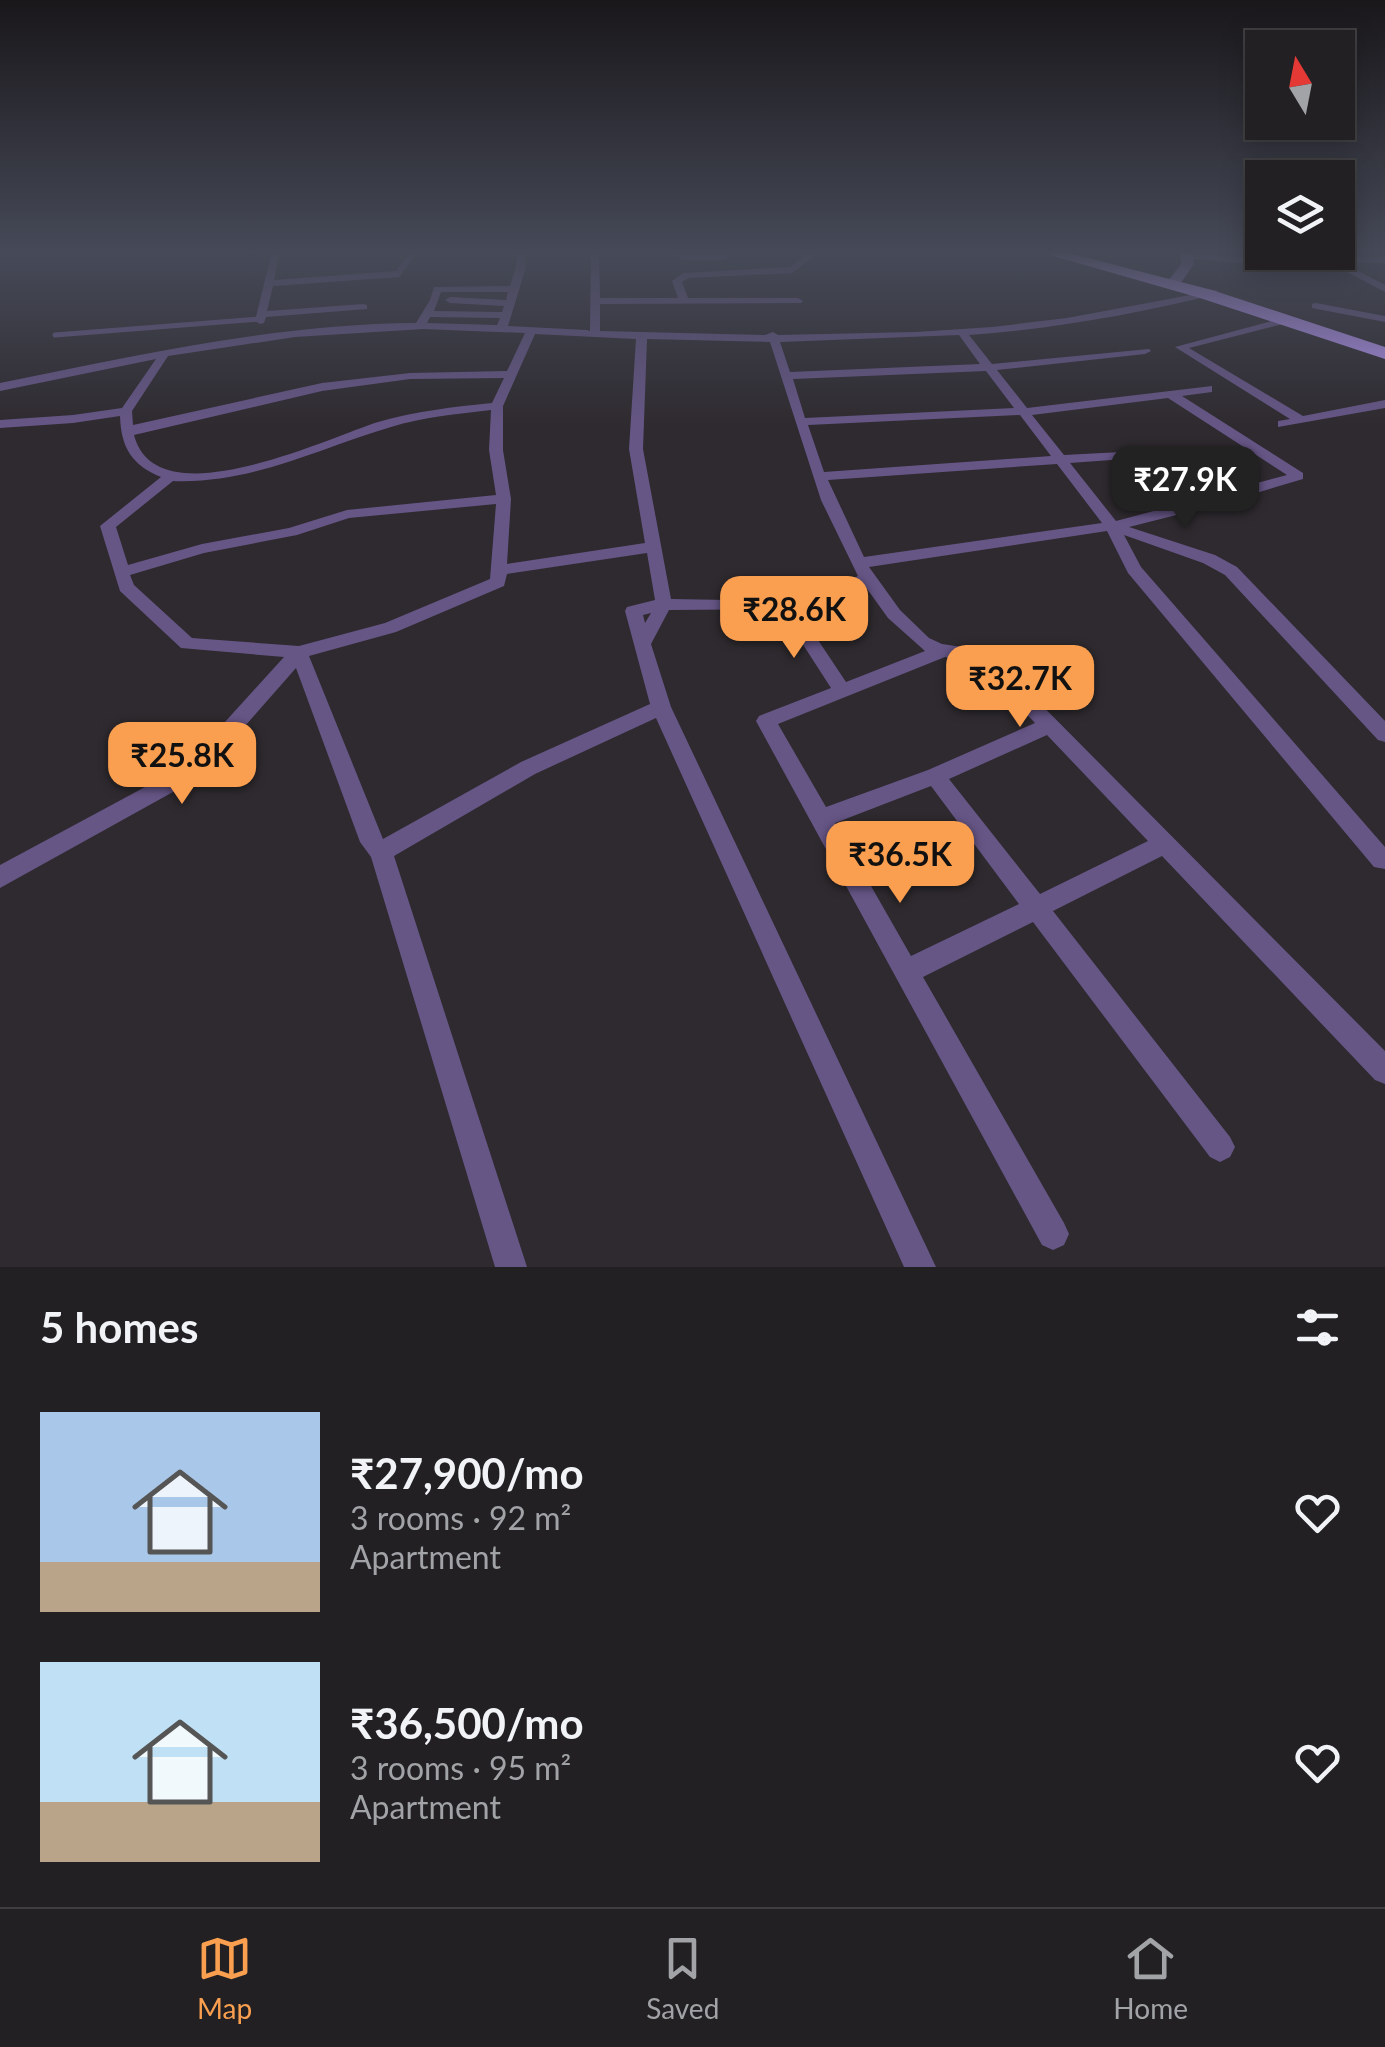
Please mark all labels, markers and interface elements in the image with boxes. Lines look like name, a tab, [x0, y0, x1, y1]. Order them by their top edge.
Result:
north arrow	[1245, 30, 1355, 140]
map controls	[1245, 30, 1355, 270]
button: layers	[1245, 160, 1355, 270]
pin: ₹27.9K	[1104, 446, 1266, 531]
text: ₹27.9K	[1133, 459, 1237, 498]
pin: ₹28.6K	[713, 576, 875, 661]
text: ₹28.6K	[742, 589, 846, 628]
pin: ₹32.7K	[939, 645, 1101, 730]
text: ₹32.7K	[968, 658, 1072, 697]
pin: ₹25.8K	[101, 722, 263, 807]
text: ₹25.8K	[130, 735, 234, 774]
pin: ₹36.5K	[819, 821, 981, 906]
text: ₹36.5K	[848, 834, 952, 873]
icon: filters	[1290, 1300, 1345, 1355]
text: 5 homes	[40, 1302, 198, 1352]
text: ₹27,900/mo	[350, 1448, 584, 1498]
icon: home	[120, 1452, 240, 1572]
icon: heart	[1290, 1485, 1345, 1540]
text: 3 rooms · 92 m²	[350, 1498, 571, 1537]
text: Apartment	[350, 1537, 501, 1576]
text: ₹36,500/mo	[350, 1698, 584, 1748]
icon: home	[120, 1702, 240, 1822]
icon: heart	[1290, 1735, 1345, 1790]
text: 3 rooms · 95 m²	[350, 1748, 571, 1787]
text: Apartment	[350, 1787, 501, 1826]
tab: Map	[197, 1931, 252, 2025]
tab: Saved	[646, 1931, 719, 2025]
tab: Home	[1113, 1931, 1188, 2025]

